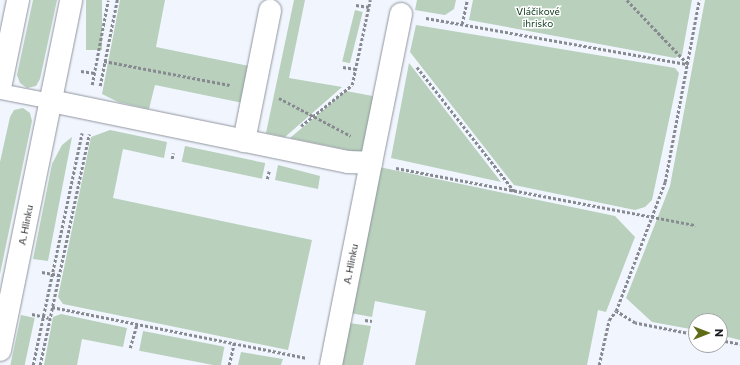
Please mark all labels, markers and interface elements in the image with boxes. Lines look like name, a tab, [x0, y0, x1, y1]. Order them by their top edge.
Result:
park label: Vláčikové ihrisko	[516, 5, 560, 28]
street label: A. Hlinku	[16, 204, 36, 246]
street label: A. Hlinku	[341, 243, 361, 285]
north arrow	[688, 313, 728, 353]
text: N	[713, 329, 726, 337]

